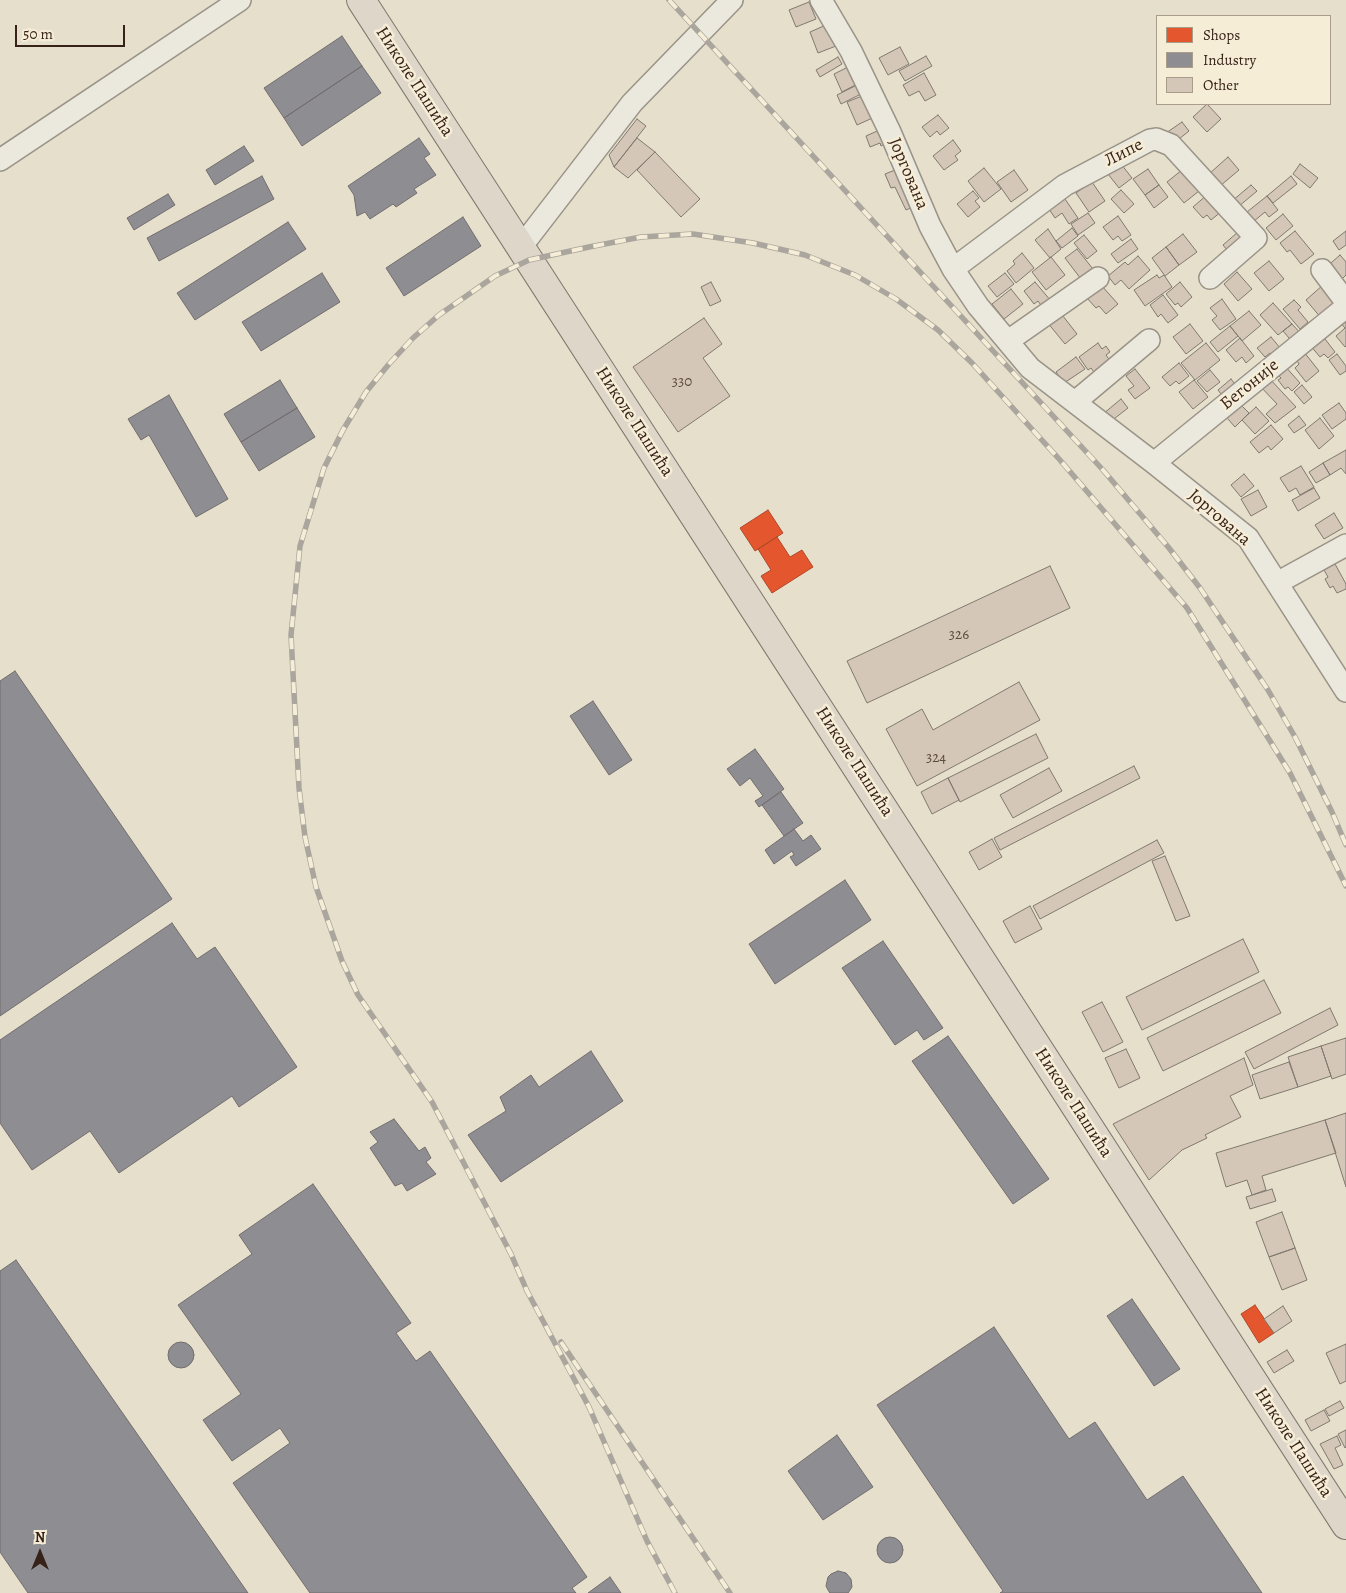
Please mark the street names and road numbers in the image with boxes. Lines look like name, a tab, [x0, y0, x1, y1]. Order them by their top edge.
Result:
street label: Николе Пашића	[370, 23, 458, 141]
street label: Липе	[1101, 134, 1147, 172]
street label: Јоргована	[883, 135, 933, 213]
street label: Бегоније	[1216, 355, 1284, 415]
street label: Николе Пашића	[590, 363, 678, 481]
street label: Јоргована	[1183, 485, 1255, 551]
street label: Николе Пашића	[810, 703, 898, 821]
street label: Николе Пашића	[1029, 1044, 1117, 1162]
street label: Николе Пашића	[1249, 1384, 1337, 1502]

